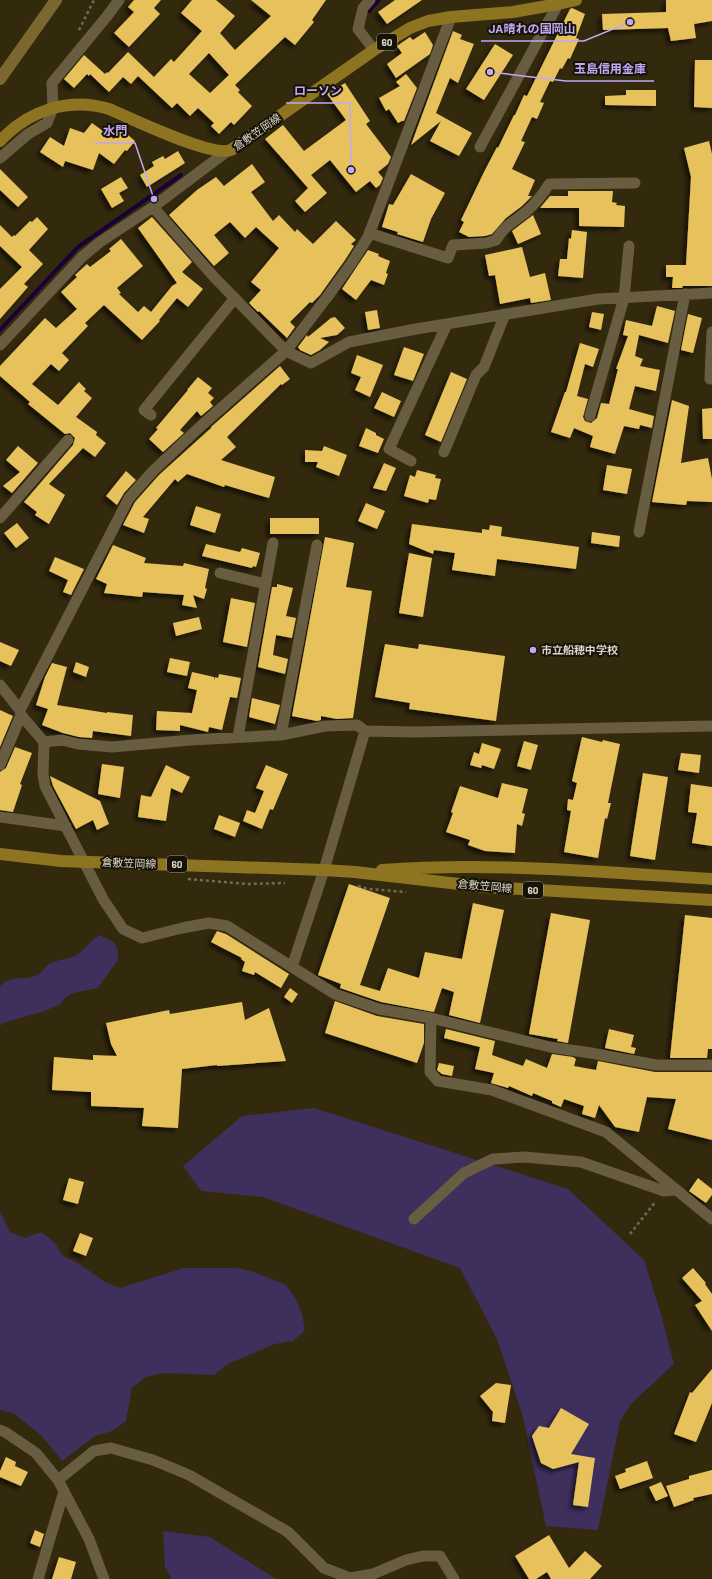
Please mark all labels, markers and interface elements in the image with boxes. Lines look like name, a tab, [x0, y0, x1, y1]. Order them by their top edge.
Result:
callout: JA晴れの国岡山	[481, 17, 584, 41]
text: JA晴れの国岡山	[489, 21, 575, 35]
road number: 60	[377, 34, 397, 50]
callout: 玉島信用金庫	[566, 57, 654, 81]
text: 玉島信用金庫	[574, 61, 646, 75]
callout: ローソン	[286, 79, 350, 103]
text: ローソン	[294, 83, 342, 97]
street label: 倉敷笠岡線	[230, 110, 283, 153]
callout: 水門	[95, 119, 135, 143]
text: 水門	[103, 123, 127, 137]
place label: 市立船穂中学校	[541, 643, 618, 656]
marker: 市立船穂中学校	[528, 645, 538, 655]
street label: 倉敷笠岡線	[101, 855, 157, 870]
road number: 60	[167, 856, 187, 872]
street label: 倉敷笠岡線	[457, 877, 513, 894]
road number: 60	[523, 882, 543, 898]

